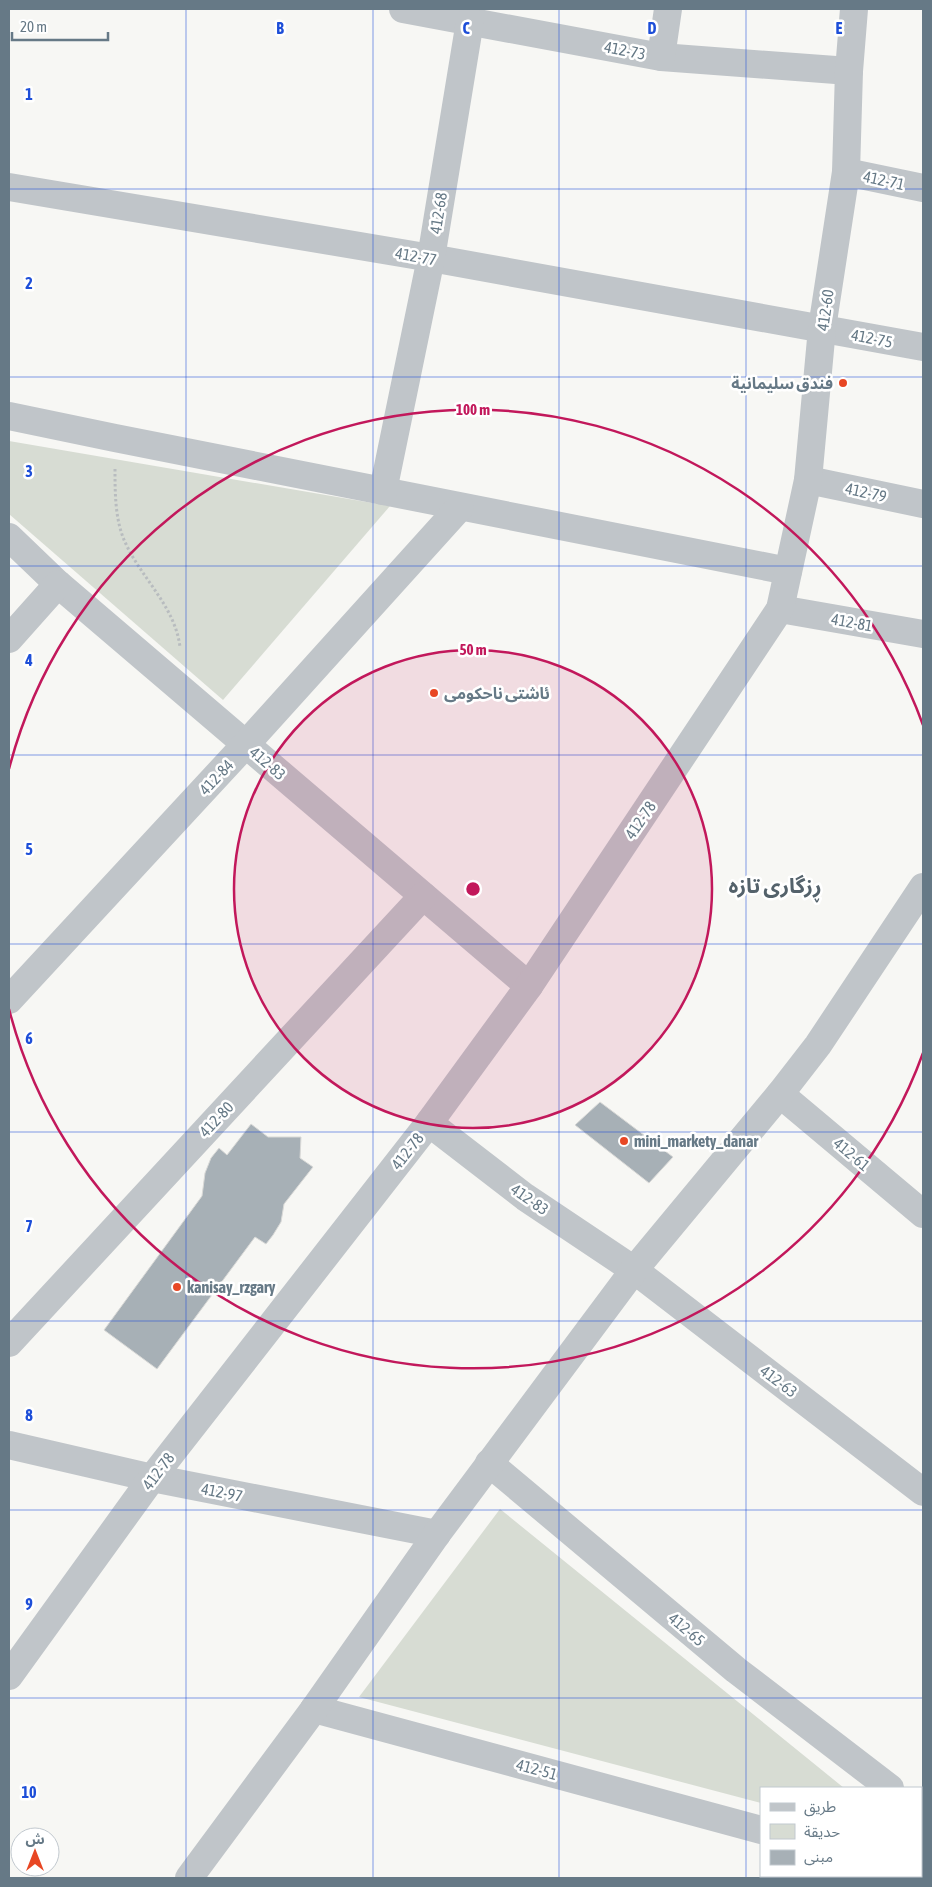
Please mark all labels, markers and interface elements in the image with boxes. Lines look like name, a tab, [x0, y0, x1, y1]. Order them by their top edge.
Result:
scale bar	[12, 10, 109, 42]
text: 20 m	[20, 18, 47, 35]
text: B	[276, 19, 284, 37]
text: C	[462, 19, 470, 37]
text: D	[648, 19, 657, 37]
text: E	[836, 19, 843, 37]
street label: 412-73	[603, 37, 647, 63]
text: 1	[25, 85, 33, 103]
street label: 412-71	[862, 167, 906, 193]
street label: 412-68	[426, 191, 450, 235]
street label: 412-77	[394, 244, 438, 268]
text: 2	[25, 274, 33, 292]
street label: 412-60	[813, 288, 837, 332]
street label: 412-75	[850, 325, 894, 351]
place label: فندق سليمانية	[731, 374, 833, 393]
marker: فندق سليمانية	[837, 377, 849, 389]
text: 100 m	[456, 401, 490, 418]
text: 3	[25, 462, 33, 480]
street label: 412-79	[844, 479, 888, 505]
street label: 412-81	[830, 610, 874, 634]
text: 50 m	[460, 641, 487, 658]
text: 4	[24, 651, 33, 669]
place label: ئاشتی ناحکومی	[444, 684, 550, 703]
marker: ئاشتی ناحکومی	[428, 687, 440, 699]
street label: 412-83	[246, 743, 290, 783]
street label: 412-84	[195, 756, 237, 798]
street label: 412-78	[621, 798, 659, 842]
text: 5	[25, 840, 33, 858]
district label: ڕزگاری تازە	[728, 873, 822, 903]
centre of rings	[464, 880, 482, 898]
text: 6	[25, 1029, 33, 1047]
street label: 412-80	[195, 1098, 237, 1140]
street label: 412-78	[387, 1129, 427, 1173]
place label: mini_markety_danar	[634, 1132, 758, 1150]
street label: 412-61	[830, 1134, 874, 1174]
marker: mini_markety_danar	[618, 1135, 630, 1147]
street label: 412-83	[508, 1180, 552, 1218]
text: 7	[25, 1217, 33, 1235]
place label: kanisay_rzgary	[187, 1278, 276, 1296]
marker: kanisay_rzgary	[171, 1281, 183, 1293]
street label: 412-63	[757, 1361, 801, 1401]
text: 8	[25, 1406, 33, 1424]
street label: 412-78	[138, 1449, 178, 1493]
street label: 412-97	[200, 1479, 244, 1505]
text: 9	[25, 1595, 33, 1613]
street label: 412-65	[665, 1609, 709, 1649]
street label: 412-51	[515, 1755, 559, 1783]
text: 10	[21, 1783, 37, 1801]
legend	[760, 1787, 922, 1877]
text: طريق	[804, 1798, 836, 1817]
text: حديقة	[804, 1823, 840, 1840]
north arrow	[10, 1827, 60, 1877]
text: ش	[25, 1831, 45, 1847]
text: مبنى	[804, 1848, 833, 1866]

